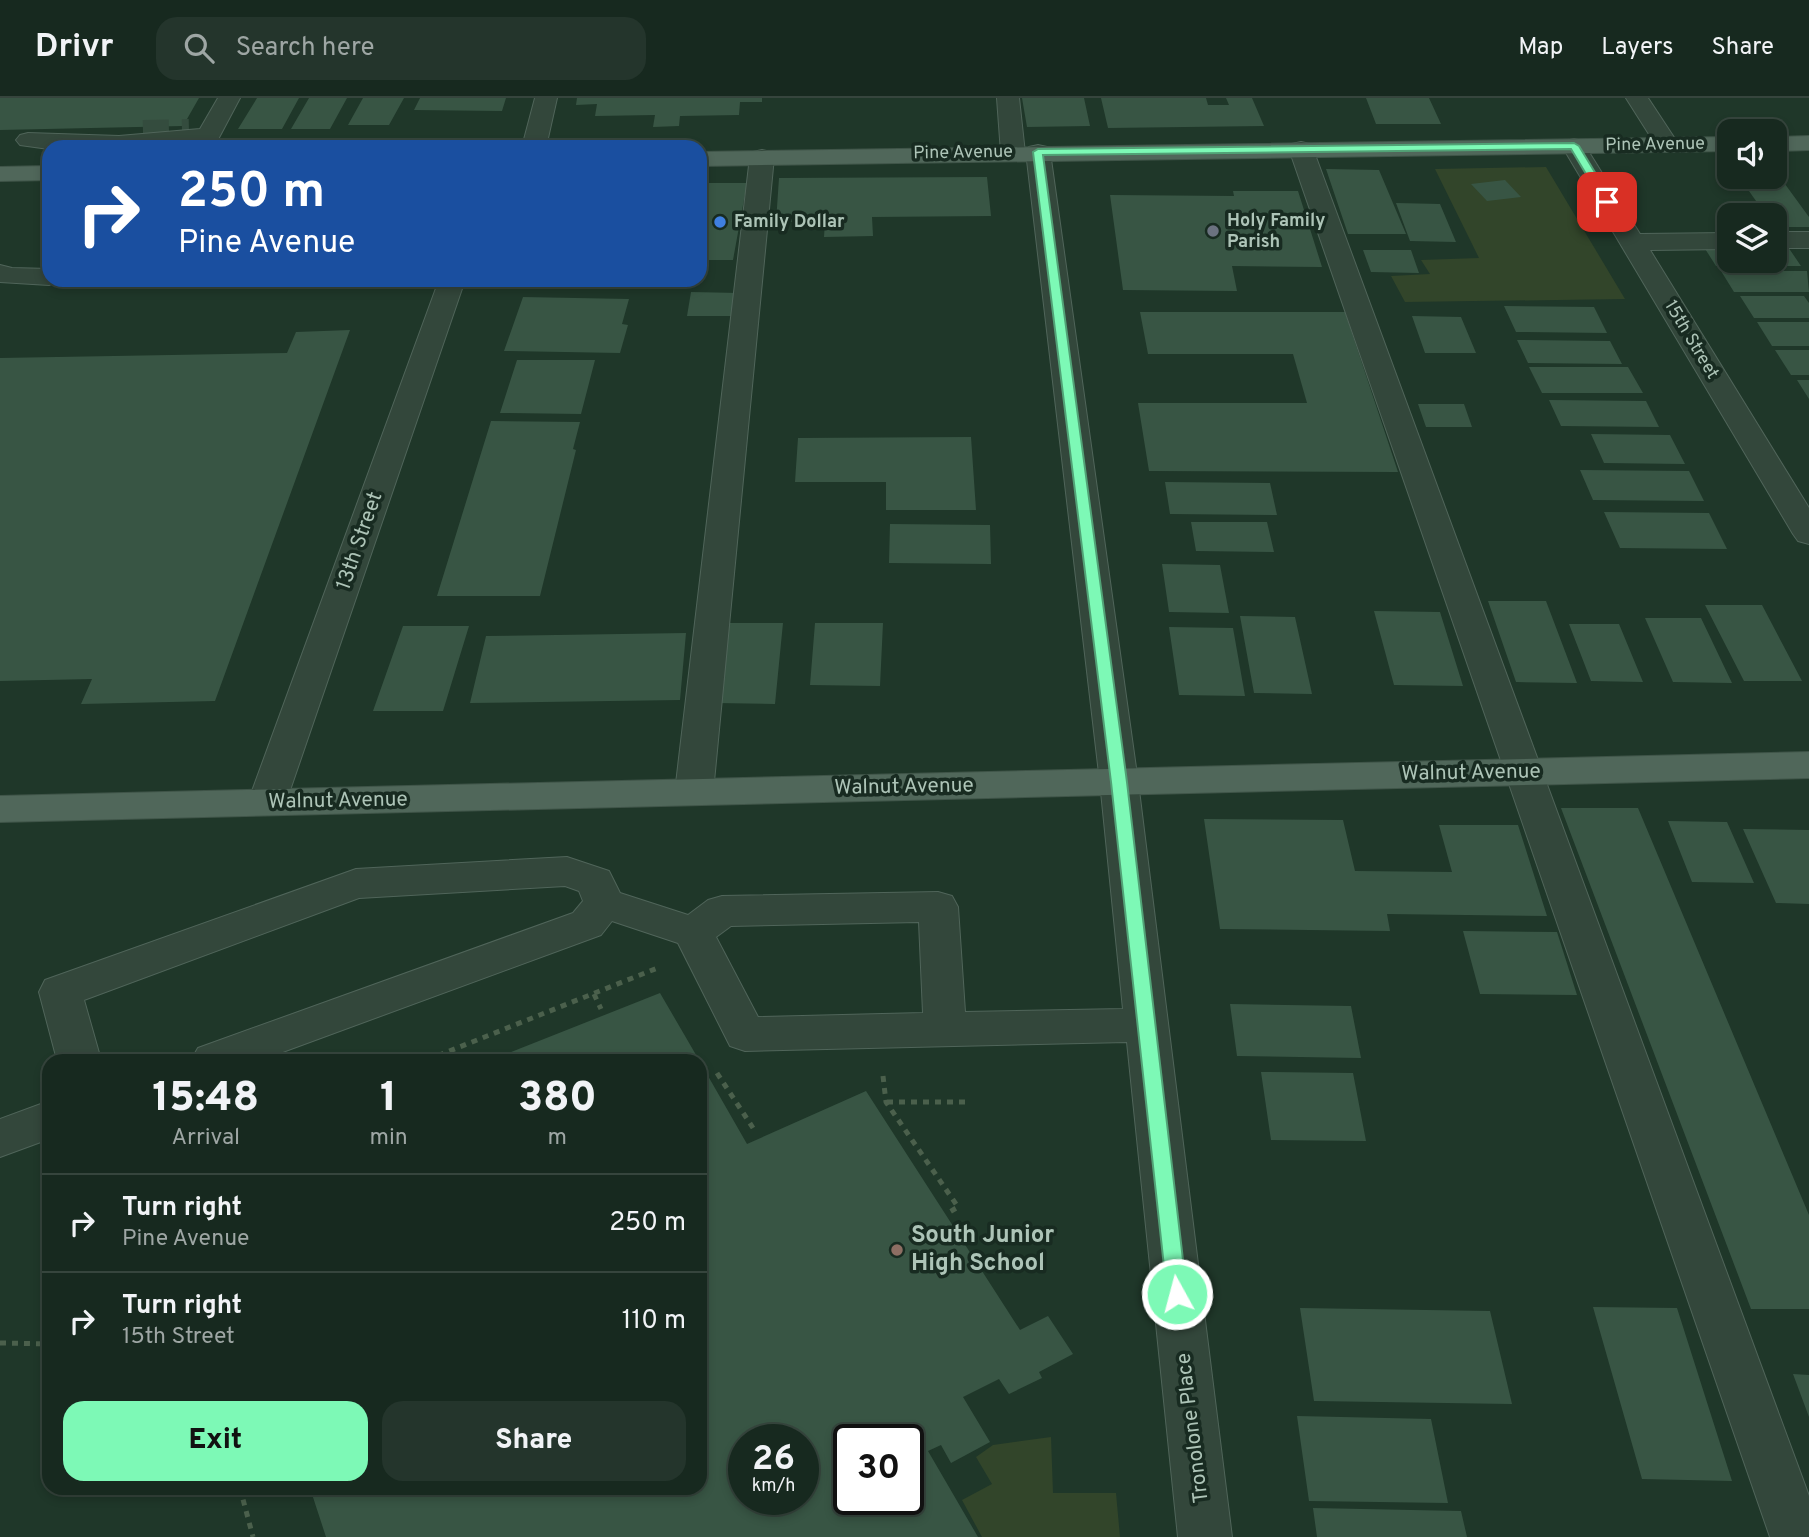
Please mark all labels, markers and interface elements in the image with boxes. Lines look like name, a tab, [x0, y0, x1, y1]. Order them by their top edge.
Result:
search box	[156, 17, 646, 80]
text: Drivr	[35, 27, 114, 69]
icon: search	[180, 29, 218, 67]
text: Search here	[236, 32, 375, 65]
text: Map	[1518, 33, 1563, 63]
text: Layers	[1601, 33, 1673, 63]
text: Share	[1711, 33, 1774, 63]
map controls	[1717, 119, 1787, 273]
button: sound	[1717, 119, 1787, 189]
street label: Pine Avenue	[1605, 133, 1705, 157]
street label: Pine Avenue	[913, 141, 1013, 165]
text: 250 m	[178, 163, 325, 225]
icon: right	[63, 168, 154, 259]
pin	[1577, 172, 1637, 232]
icon: arrive	[1588, 183, 1626, 221]
button: layers	[1717, 203, 1787, 273]
place label: Holy Family Parish	[1227, 210, 1325, 254]
place label: Family Dollar	[734, 211, 845, 234]
marker: Family Dollar	[712, 214, 728, 230]
marker: Holy Family Parish	[1205, 223, 1221, 239]
text: Pine Avenue	[178, 224, 355, 264]
street label: 15th Street	[1658, 296, 1724, 384]
street label: 13th Street	[331, 488, 389, 594]
street label: Walnut Avenue	[1401, 758, 1541, 788]
street label: Walnut Avenue	[834, 772, 974, 802]
street label: Walnut Avenue	[268, 786, 408, 816]
text: 15:48	[152, 1073, 259, 1126]
text: 1	[380, 1073, 397, 1126]
text: 380	[518, 1073, 597, 1126]
text: Arrival	[171, 1124, 240, 1153]
text: min	[369, 1124, 408, 1153]
text: m	[548, 1124, 567, 1153]
text: Turn right	[122, 1192, 242, 1225]
icon: right	[63, 1204, 101, 1242]
text: 250 m	[609, 1207, 686, 1240]
place label: South Junior High School	[911, 1221, 1054, 1279]
text: Pine Avenue	[122, 1225, 249, 1254]
marker: South Junior High School	[889, 1242, 905, 1258]
position arrow	[1140, 1257, 1214, 1331]
text: Turn right	[122, 1290, 242, 1323]
icon: right	[63, 1302, 101, 1340]
text: 110 m	[622, 1305, 686, 1338]
text: 15th Street	[122, 1323, 235, 1352]
street label: Tronolone Place	[1170, 1351, 1216, 1505]
button: Exit	[63, 1401, 368, 1481]
button: Share	[382, 1401, 686, 1481]
speed limit sign: 30	[833, 1424, 924, 1515]
text: 26	[752, 1438, 795, 1482]
text: km/h	[752, 1475, 795, 1498]

